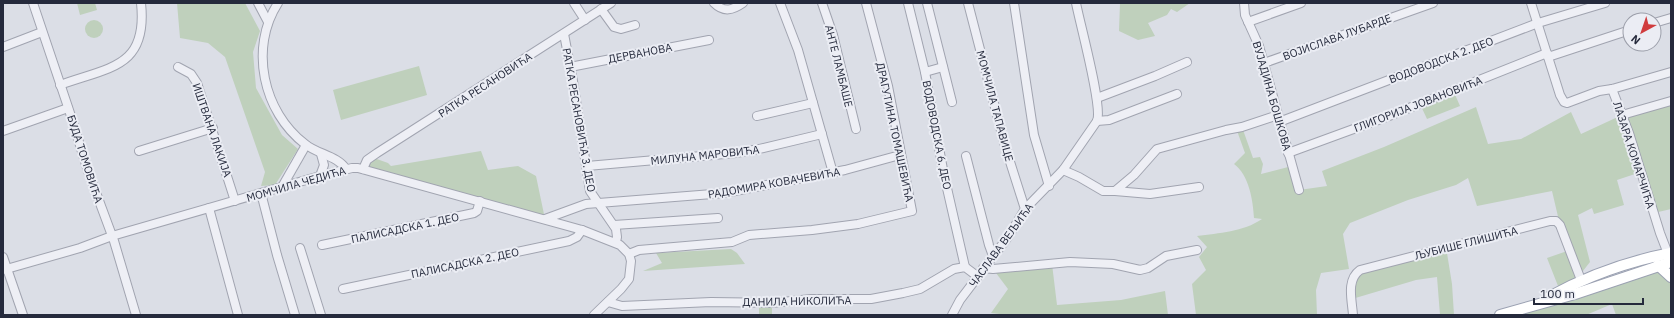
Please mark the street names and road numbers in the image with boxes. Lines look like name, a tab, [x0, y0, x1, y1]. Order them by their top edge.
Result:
street label: ВОЈИСЛАВА ЛУБАРДЕ	[1281, 11, 1393, 63]
street label: АНТЕ ЛАМБАШЕ	[822, 23, 856, 109]
street label: ВОДОВОДСКА 2. ДЕО	[1387, 34, 1495, 86]
street label: ДЕРВАНОВА	[607, 40, 673, 66]
street label: ВУЈАДИНА БОШКОВА	[1250, 40, 1294, 152]
street label: РАТКА РЕСАНОВИЋА 3. ДЕО	[559, 47, 599, 193]
street label: РАТКА РЕСАНОВИЋА	[435, 49, 535, 121]
street label: МОМЧИЛА ТАПАВИЦЕ	[973, 49, 1017, 163]
street label: ДРАГУТИНА ТОМАШЕВИЋА	[873, 61, 917, 203]
street label: ГЛИГОРИЈА ЈОВАНОВИЋА	[1352, 73, 1484, 135]
street label: ВОДОВОДСКА 6. ДЕО	[920, 79, 954, 191]
street label: ИШТВАНА ЛАКИЈА	[189, 81, 235, 179]
street label: ЛАЗАРА КОМАРЧИЋА	[1610, 100, 1658, 210]
street label: БУДА ТОМОВИЋА	[64, 113, 106, 205]
street label: МИЛУНА МАРОВИЋА	[650, 142, 760, 168]
street label: МОМЧИЛА ЧЕДИЋА	[245, 163, 347, 205]
street label: РАДОМИРА КОВАЧЕВИЋА	[707, 164, 841, 202]
street label: ЧАСЛАВА ВЕЉИЋА	[966, 200, 1036, 290]
street label: ПАЛИСАДСКА 1. ДЕО	[350, 210, 460, 246]
street label: ЉУБИШЕ ГЛИШИЋА	[1413, 223, 1519, 263]
street label: ПАЛИСАДСКА 2. ДЕО	[410, 245, 520, 281]
street label: ДАНИЛА НИКОЛИЋА	[742, 293, 852, 309]

